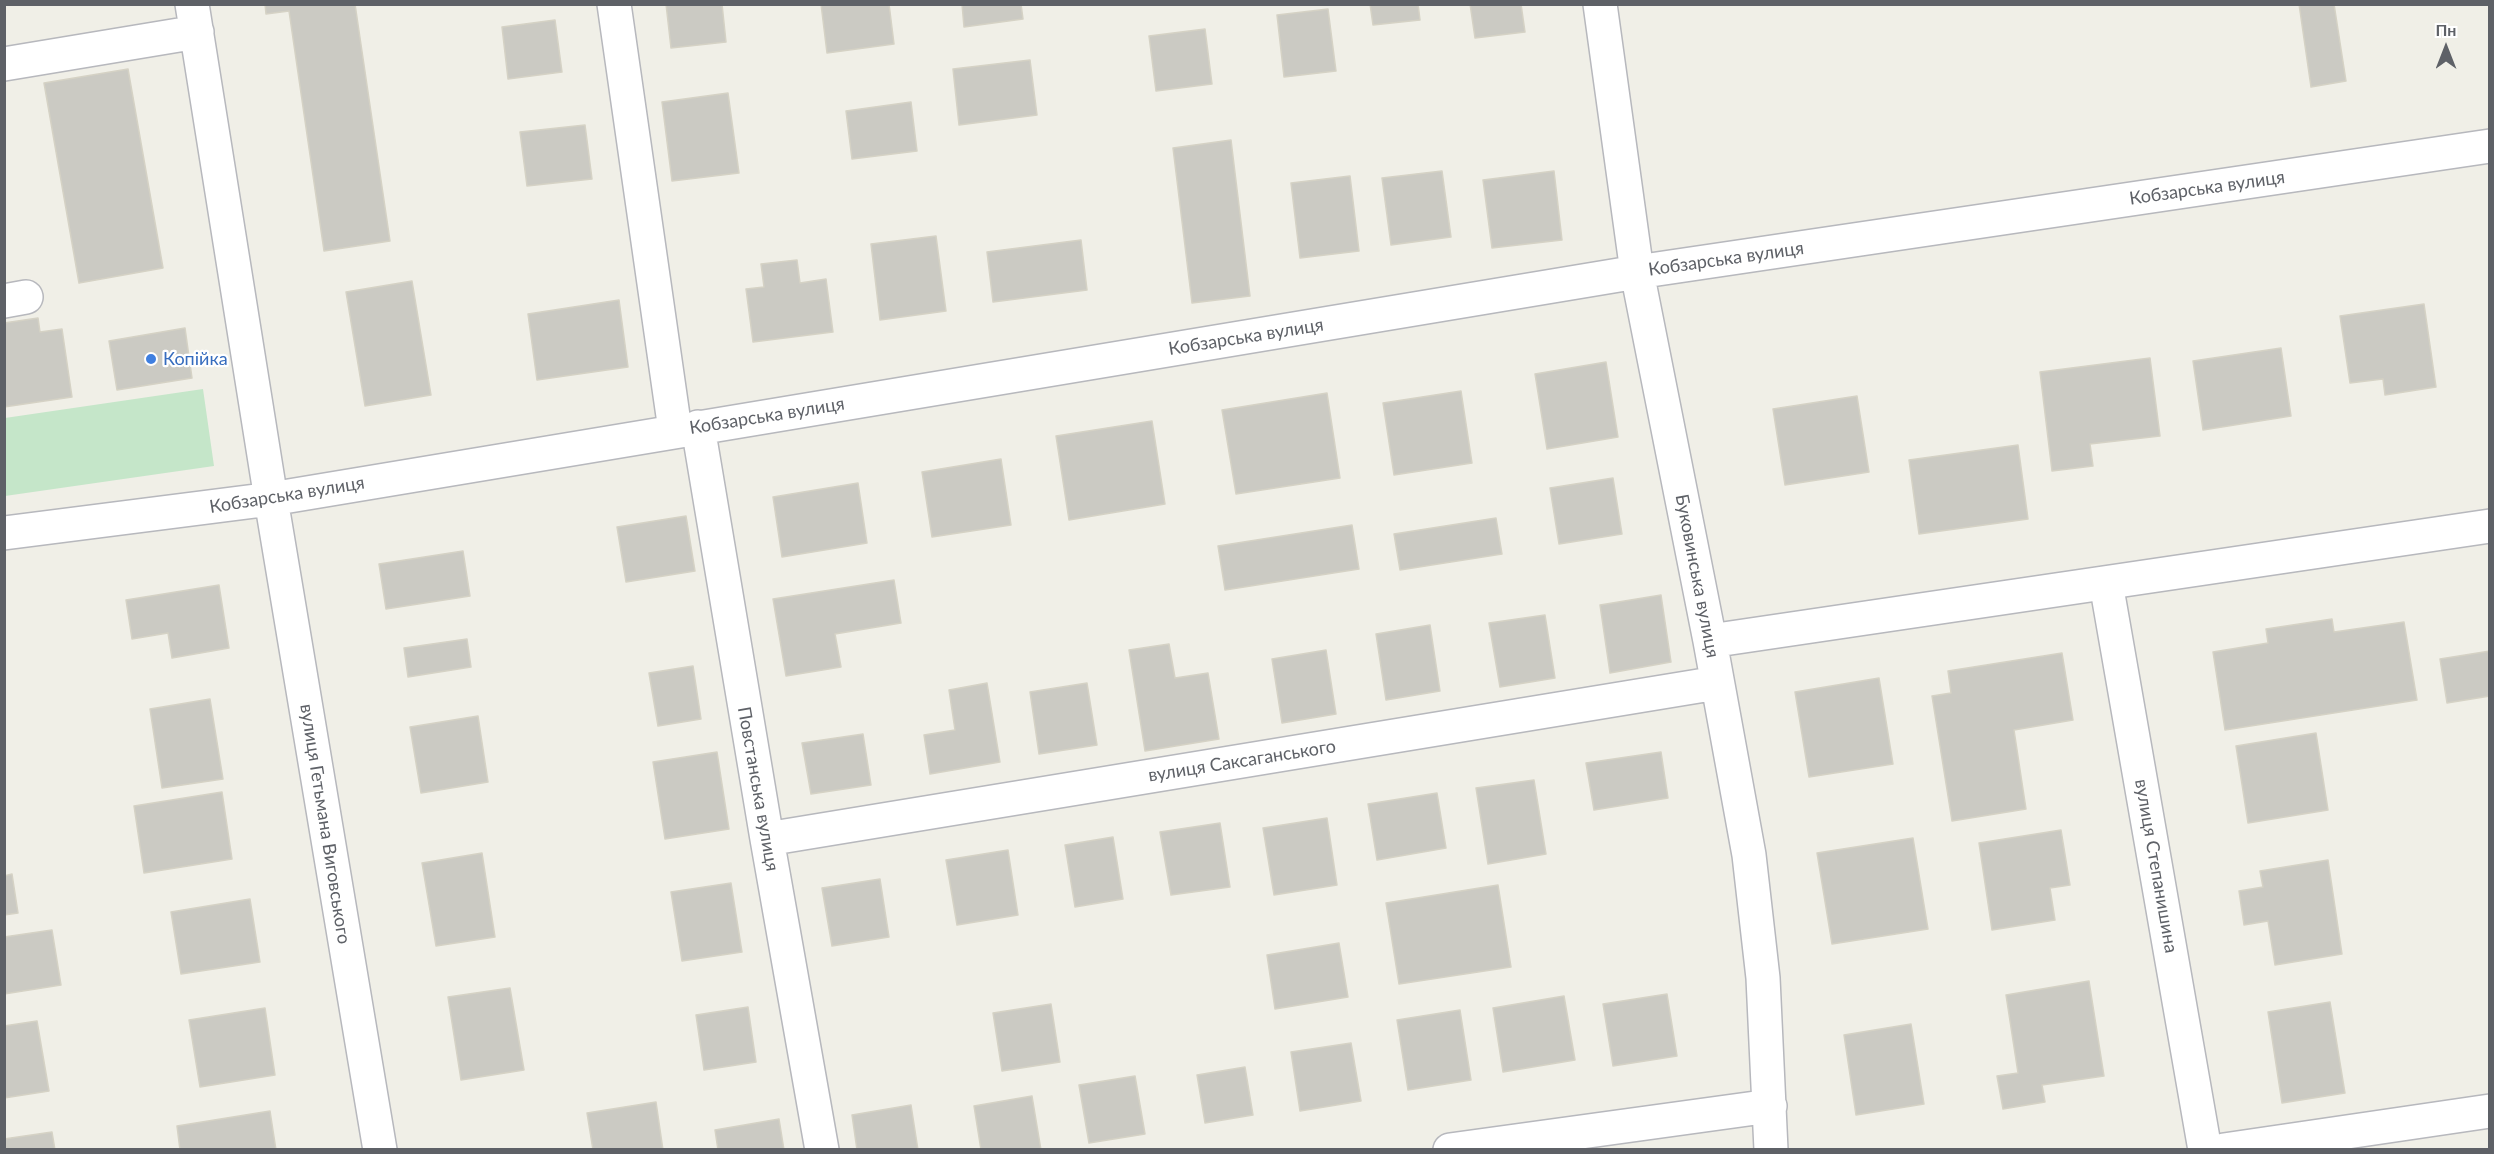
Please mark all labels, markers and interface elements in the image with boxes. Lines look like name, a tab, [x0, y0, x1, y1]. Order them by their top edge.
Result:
north arrow	[2416, 18, 2476, 78]
text: Пн	[2436, 20, 2456, 39]
street label: Кобзарська вулиця	[2128, 166, 2286, 210]
street label: Кобзарська вулиця	[1647, 237, 1805, 281]
street label: Кобзарська вулиця	[1167, 314, 1325, 360]
place label: Копійка	[163, 348, 228, 370]
marker: Копійка	[144, 352, 158, 366]
street label: Кобзарська вулиця	[688, 393, 846, 439]
street label: Кобзарська вулиця	[208, 472, 366, 518]
street label: Буковинська вулиця	[1671, 492, 1723, 660]
street label: вулиця Гетьмана Виговського	[295, 702, 355, 946]
street label: Повстанська вулиця	[733, 705, 783, 873]
street label: вулиця Саксаганського	[1147, 735, 1337, 787]
street label: вулиця Степанишина	[2130, 777, 2182, 955]

